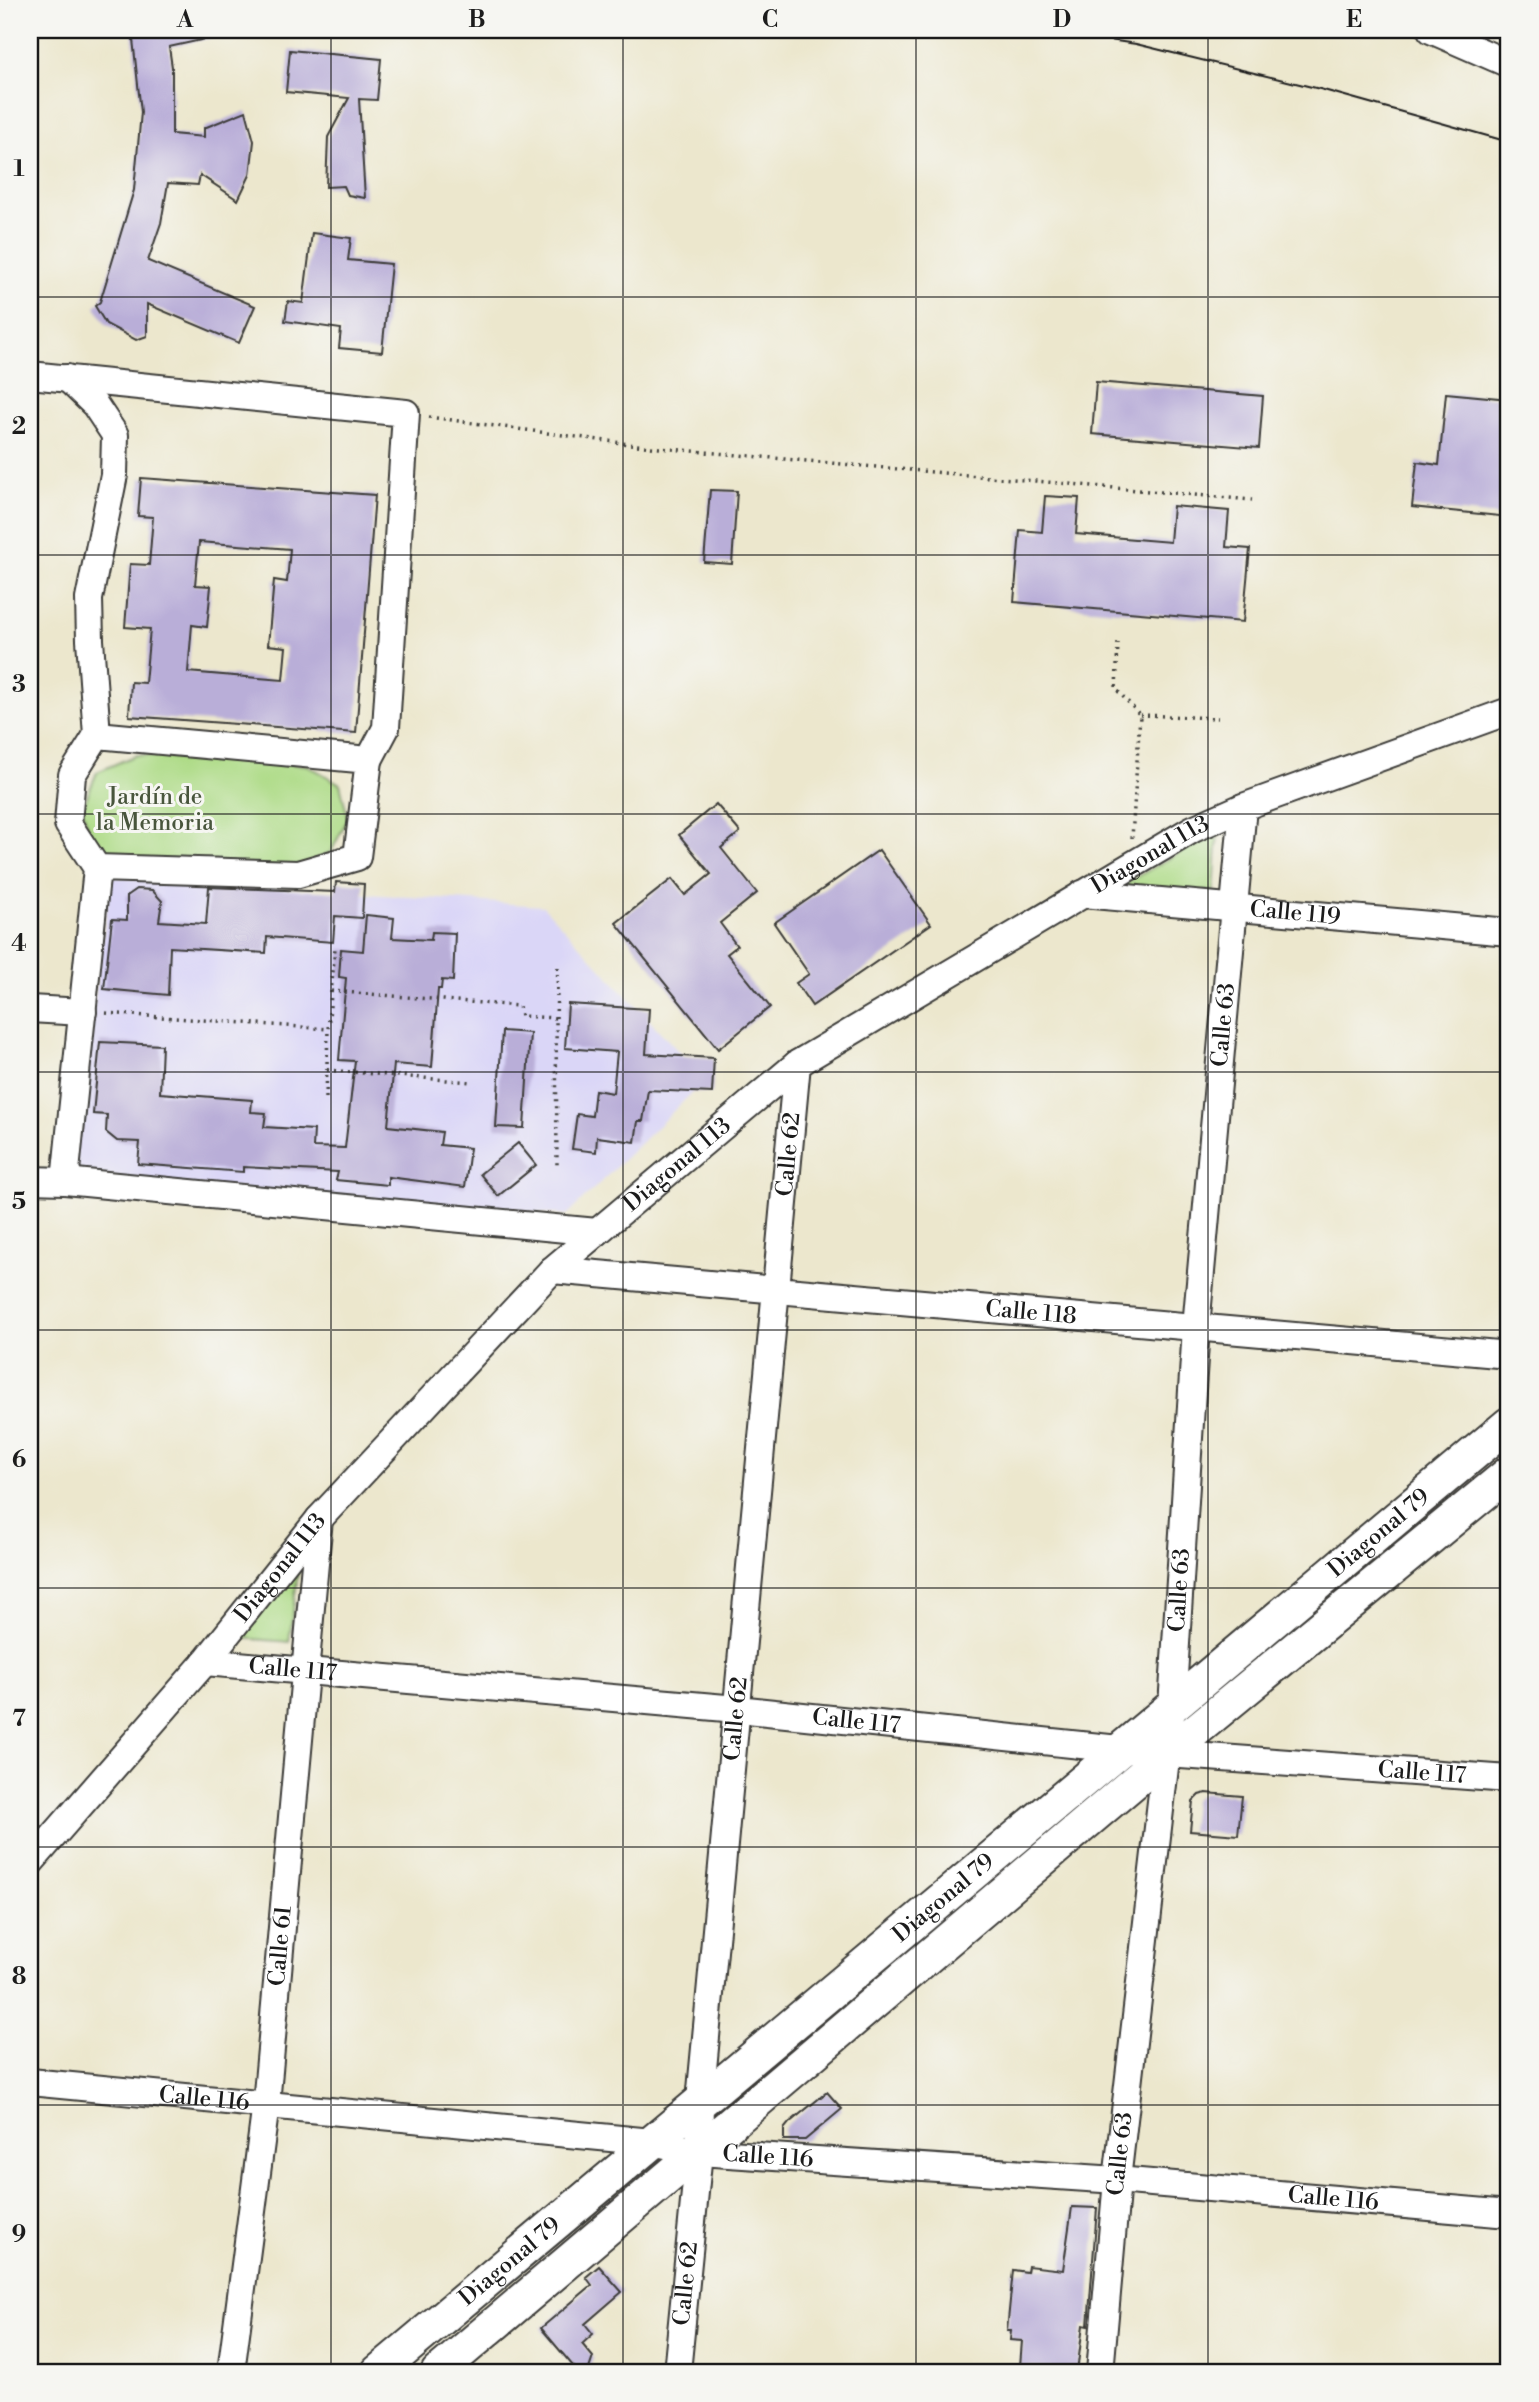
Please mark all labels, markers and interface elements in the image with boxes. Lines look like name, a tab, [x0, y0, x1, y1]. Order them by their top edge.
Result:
text: A	[176, 6, 194, 34]
text: B	[468, 6, 486, 34]
text: C	[762, 6, 778, 34]
text: D	[1053, 6, 1071, 34]
text: E	[1346, 6, 1362, 34]
text: 1	[13, 155, 25, 183]
text: 2	[12, 413, 26, 441]
text: 3	[12, 671, 26, 699]
park label: Jardín de la Memoria	[96, 783, 214, 837]
street label: Diagonal 113	[1086, 810, 1213, 900]
street label: Calle 119	[1249, 895, 1342, 931]
text: 4	[11, 930, 27, 958]
street label: Calle 63	[1206, 982, 1241, 1068]
street label: Diagonal 113	[618, 1111, 737, 1218]
street label: Calle 62	[771, 1111, 806, 1198]
text: 5	[12, 1188, 26, 1216]
street label: Calle 118	[984, 1295, 1078, 1331]
text: 6	[12, 1446, 26, 1474]
street label: Diagonal 79	[1322, 1482, 1435, 1584]
street label: Diagonal 113	[228, 1507, 332, 1628]
street label: Calle 63	[1163, 1547, 1196, 1633]
street label: Calle 117	[247, 1652, 338, 1688]
street label: Calle 62	[718, 1675, 754, 1762]
street label: Calle 117	[811, 1703, 902, 1740]
text: 7	[12, 1705, 26, 1733]
street label: Calle 117	[1377, 1755, 1467, 1790]
street label: Diagonal 79	[887, 1847, 1000, 1949]
street label: Calle 61	[263, 1904, 298, 1987]
text: 8	[12, 1963, 26, 1991]
street label: Calle 116	[157, 2080, 251, 2117]
street label: Calle 63	[1102, 2111, 1139, 2197]
street label: Calle 116	[721, 2140, 814, 2174]
street label: Calle 116	[1287, 2181, 1380, 2217]
street label: Diagonal 79	[453, 2211, 566, 2312]
text: 9	[12, 2221, 26, 2249]
street label: Calle 62	[668, 2240, 704, 2327]

